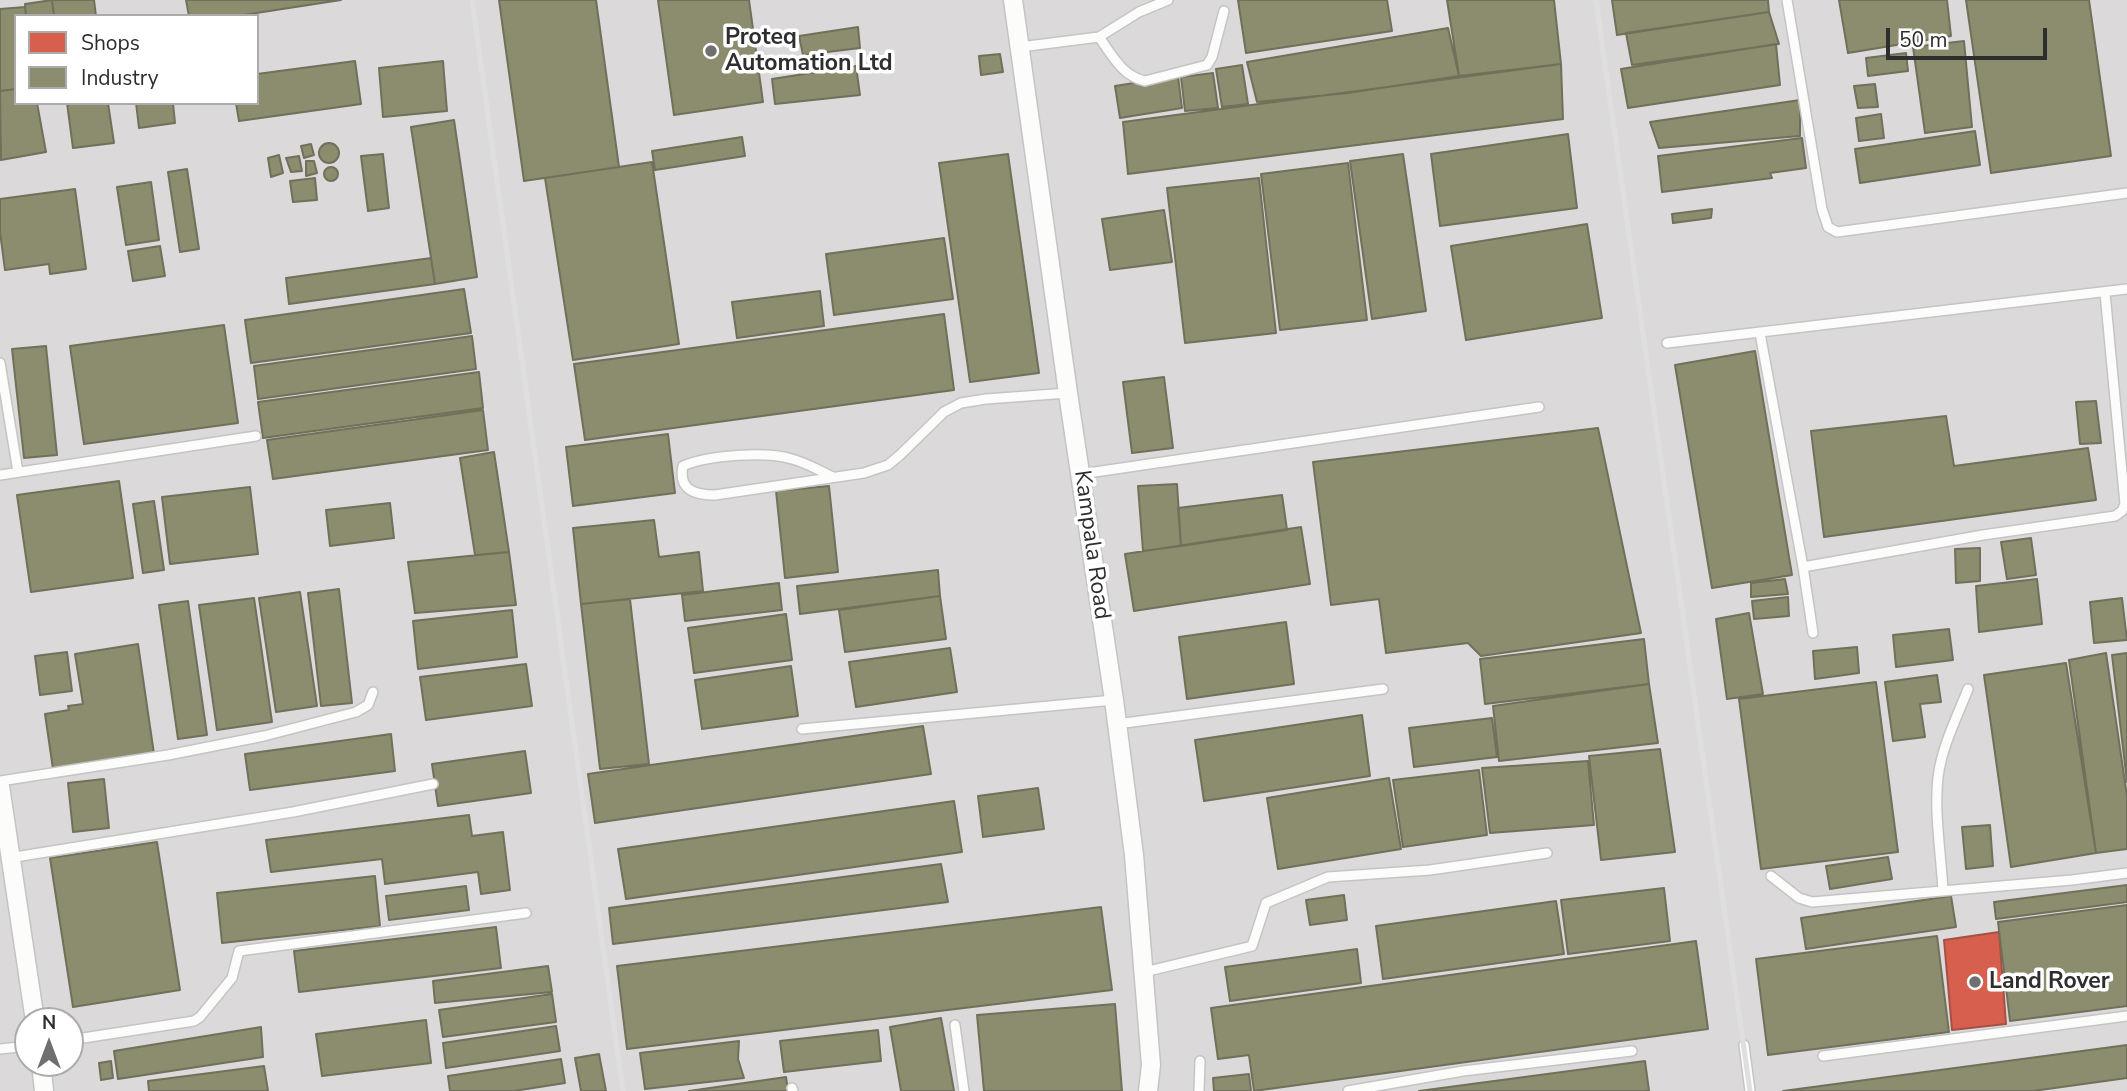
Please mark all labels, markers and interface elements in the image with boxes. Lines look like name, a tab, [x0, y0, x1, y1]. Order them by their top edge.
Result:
legend	[14, 14, 259, 105]
scale bar	[1889, 14, 2050, 58]
place label: Proteq Automation Ltd	[725, 24, 893, 78]
text: 50 m	[1899, 26, 1948, 54]
text: Shops	[81, 29, 140, 57]
marker: Proteq Automation Ltd	[703, 43, 719, 59]
text: Industry	[81, 64, 159, 92]
street label: Kampala Road	[1067, 469, 1115, 621]
place label: Land Rover	[1989, 968, 2110, 996]
marker: Land Rover	[1967, 974, 1983, 990]
north arrow	[14, 1007, 84, 1077]
text: N	[42, 1010, 56, 1036]

